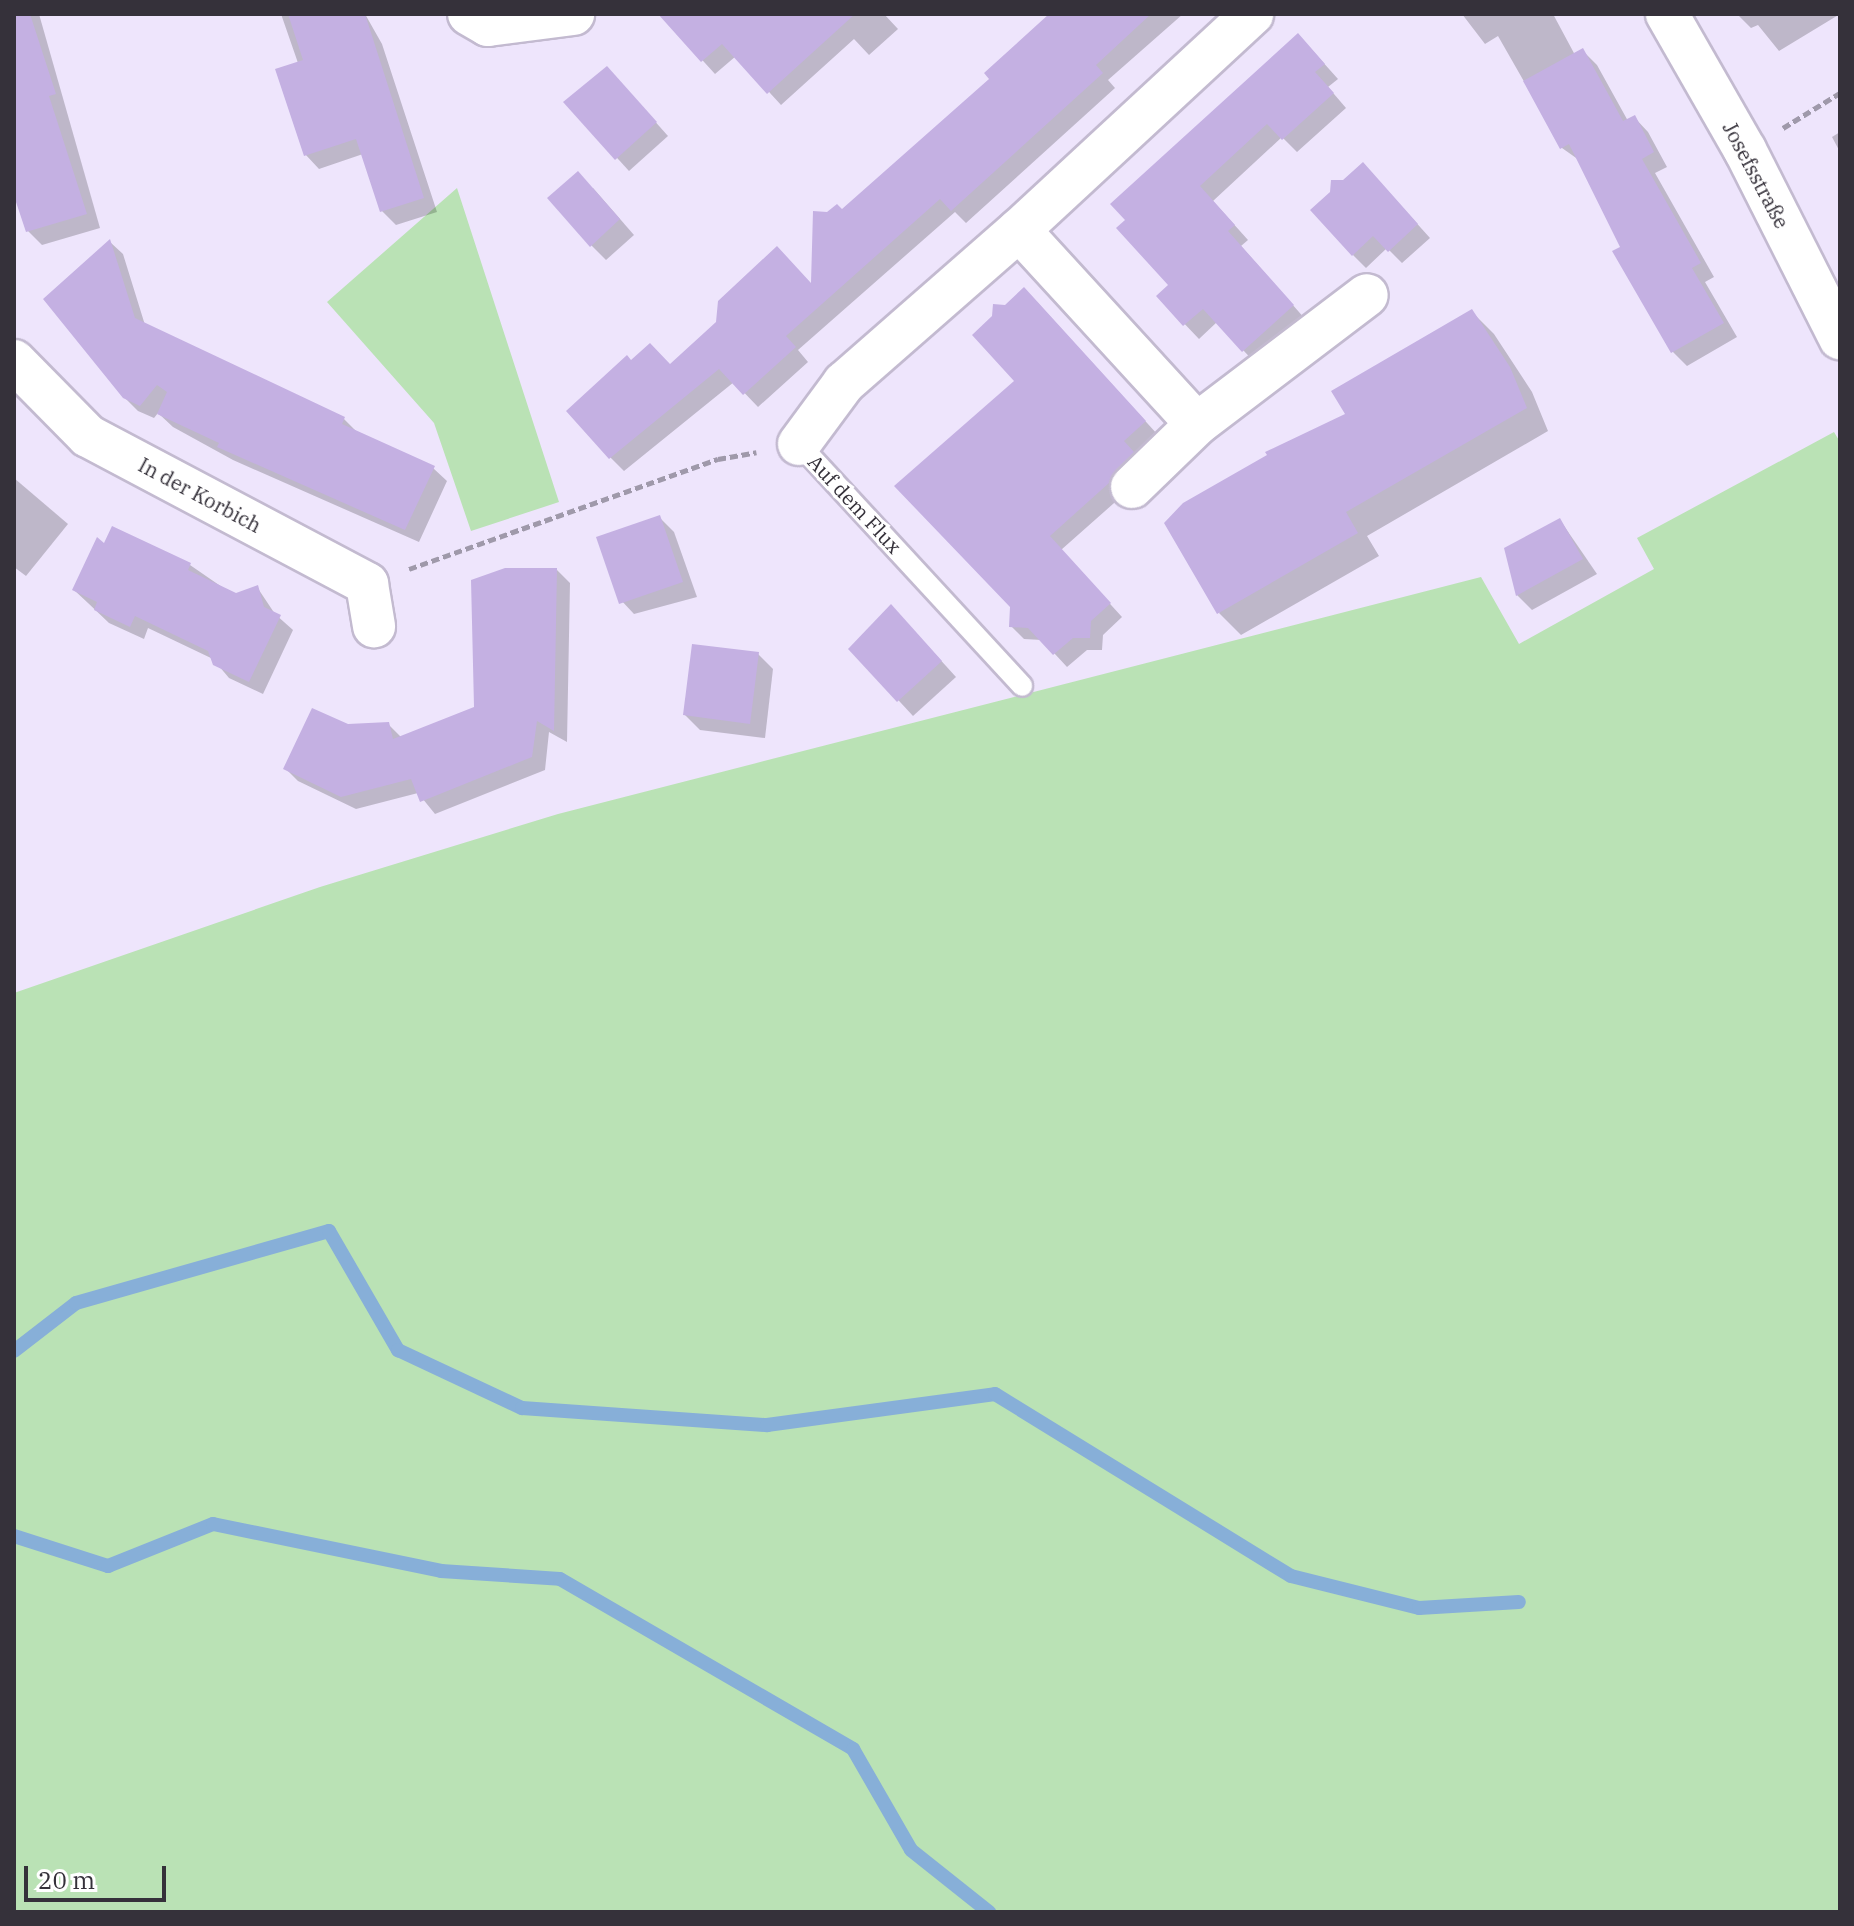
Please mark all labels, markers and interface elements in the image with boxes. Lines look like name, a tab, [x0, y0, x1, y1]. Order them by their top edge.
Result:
street label: Josefsstraße	[1718, 118, 1794, 232]
street label: Auf dem Flux	[803, 450, 907, 558]
street label: In der Korbich	[135, 453, 265, 537]
scale bar	[28, 1850, 170, 1900]
text: 20 m	[38, 1864, 95, 1896]

